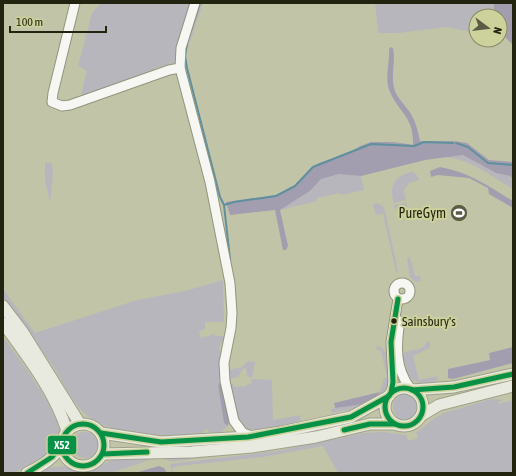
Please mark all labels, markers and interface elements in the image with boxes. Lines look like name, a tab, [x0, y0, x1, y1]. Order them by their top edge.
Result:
scale bar	[10, 8, 106, 34]
north arrow	[468, 8, 508, 48]
text: 100 m	[16, 15, 43, 29]
text: N	[491, 26, 504, 35]
sports icon: PureGym	[449, 203, 469, 223]
place label: PureGym	[399, 205, 446, 221]
place label: Sainsbury's	[402, 314, 456, 329]
marker: Sainsbury's	[389, 316, 399, 326]
line badge: X52	[47, 435, 77, 455]
text: X52	[53, 439, 70, 451]

